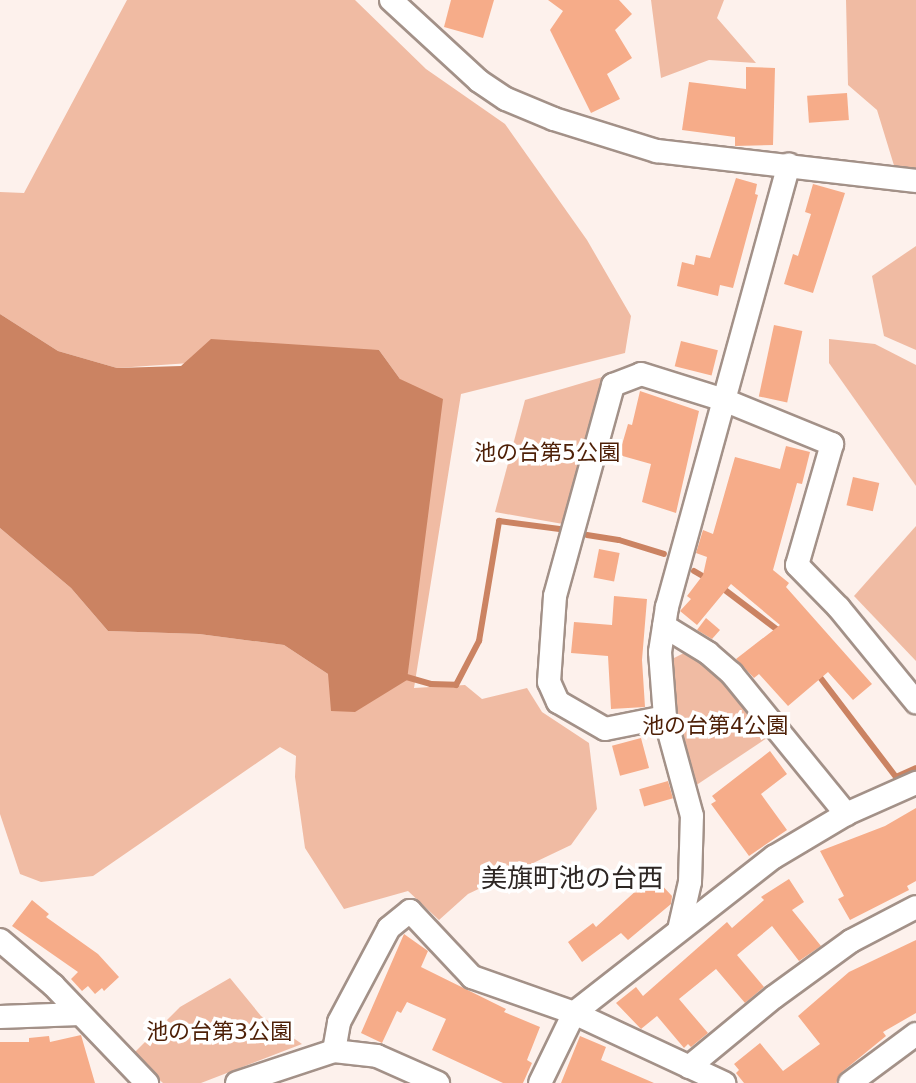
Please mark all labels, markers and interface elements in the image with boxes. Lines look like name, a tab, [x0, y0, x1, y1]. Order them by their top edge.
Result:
park label: 池の台第5公園	[474, 440, 620, 466]
park label: 池の台第4公園	[642, 713, 788, 739]
district label: 美旗町池の台西	[481, 863, 663, 895]
park label: 池の台第3公園	[146, 1019, 292, 1045]

